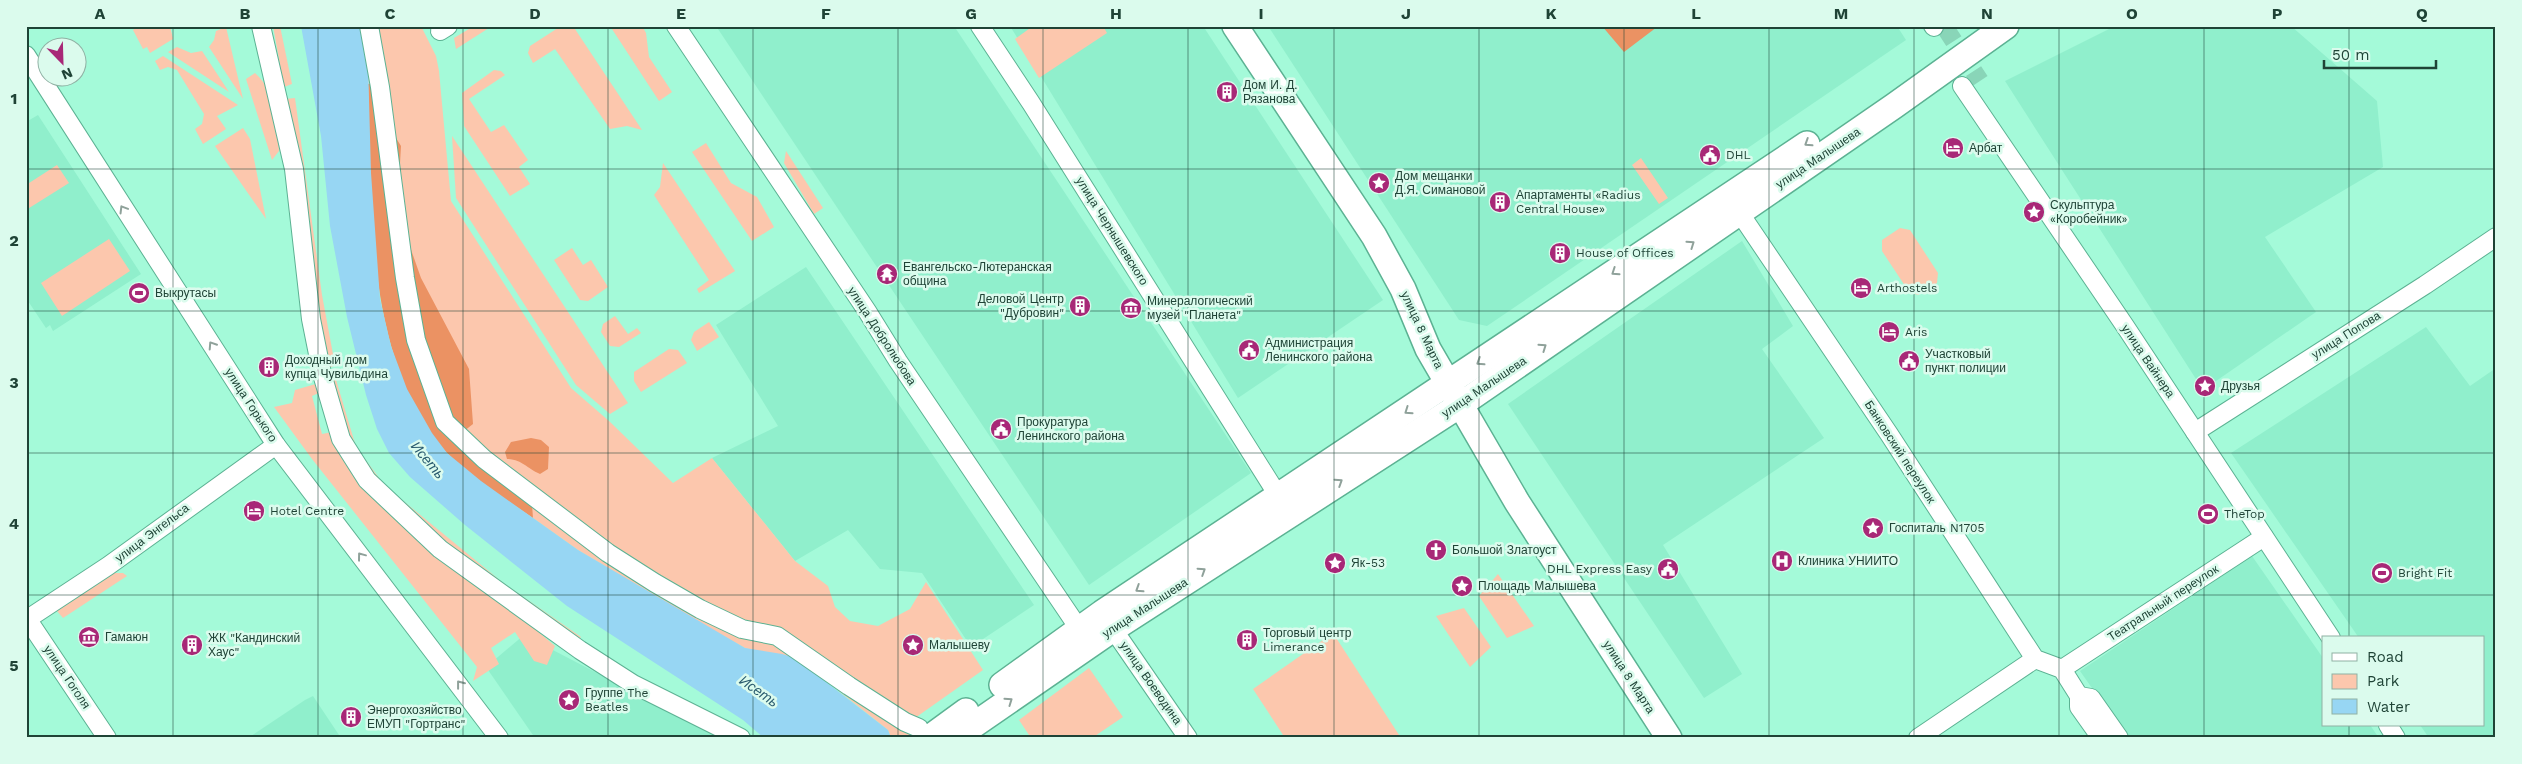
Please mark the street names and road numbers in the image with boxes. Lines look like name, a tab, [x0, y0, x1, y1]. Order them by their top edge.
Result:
street label: улица Малышева	[1773, 124, 1863, 191]
street label: улица Чернышевского	[1073, 174, 1151, 288]
street label: улица Добролюбова	[845, 284, 919, 388]
street label: улица 8 Марта	[1398, 289, 1446, 371]
street label: улица Попова	[2309, 308, 2383, 362]
street label: улица Вайнера	[2118, 322, 2178, 400]
street label: улица Малышева	[1439, 353, 1529, 420]
street label: улица Горького	[222, 365, 280, 445]
street label: Банковский переулок	[1862, 398, 1939, 507]
street label: улица Энгельса	[112, 501, 192, 565]
street label: Театральный переулок	[2105, 562, 2222, 644]
street label: улица Малышева	[1100, 575, 1190, 641]
street label: улица 8 Марта	[1600, 638, 1658, 716]
street label: улица Воеводина	[1117, 639, 1185, 727]
street label: улица Гоголя	[41, 643, 93, 711]

